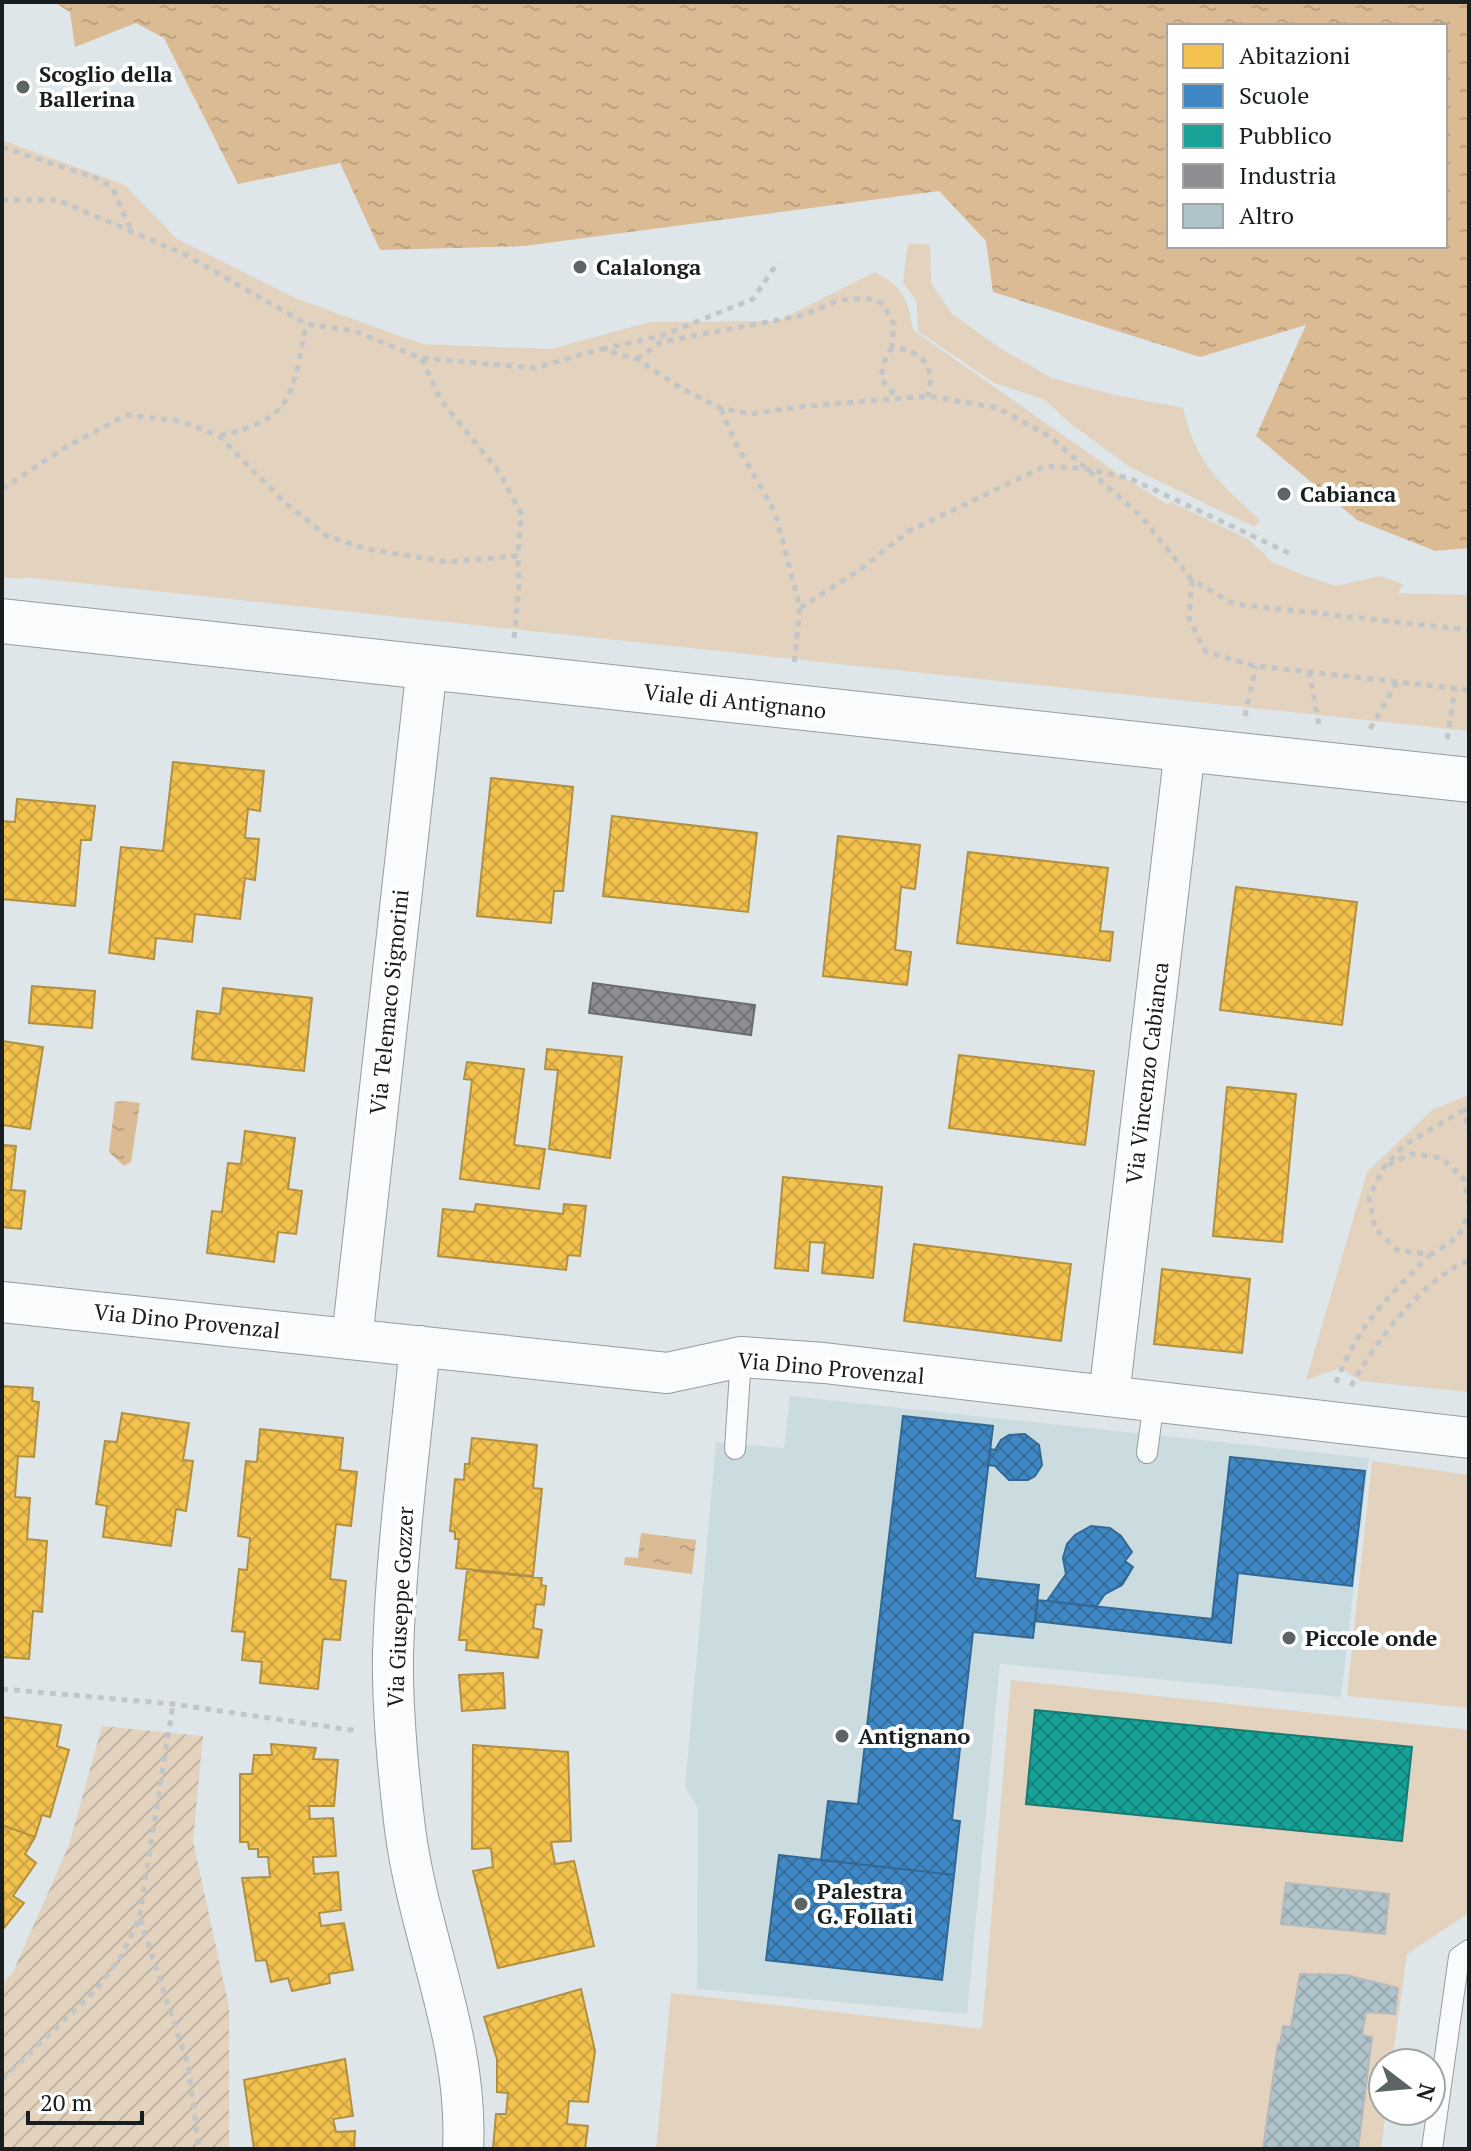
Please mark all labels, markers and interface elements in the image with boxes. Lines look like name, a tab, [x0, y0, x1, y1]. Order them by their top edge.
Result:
legend	[1167, 24, 1447, 248]
text: Abitazioni	[1239, 39, 1350, 71]
place label: Scoglio della Ballerina	[39, 59, 173, 113]
marker: Scoglio della Ballerina	[14, 78, 32, 96]
text: Scuole	[1239, 79, 1309, 111]
text: Pubblico	[1239, 119, 1332, 151]
text: Industria	[1239, 159, 1337, 191]
text: Altro	[1239, 199, 1294, 231]
place label: Calalonga	[596, 252, 701, 281]
marker: Calalonga	[571, 258, 589, 276]
place label: Cabianca	[1300, 479, 1396, 508]
marker: Cabianca	[1275, 485, 1293, 503]
street label: Viale di Antignano	[642, 676, 828, 725]
street label: Via Telemaco Signorini	[362, 888, 415, 1116]
street label: Via Vincenzo Cabianca	[1118, 960, 1175, 1186]
street label: Via Dino Provenzal	[92, 1296, 282, 1345]
street label: Via Dino Provenzal	[736, 1345, 926, 1390]
street label: Via Giuseppe Gozzer	[380, 1505, 419, 1708]
place label: Piccole onde	[1305, 1623, 1438, 1652]
marker: Piccole onde	[1280, 1629, 1298, 1647]
place label: Antignano	[858, 1721, 970, 1750]
marker: Antignano	[833, 1727, 851, 1745]
place label: Palestra G. Follati	[817, 1876, 913, 1930]
marker: Palestra G. Follati	[792, 1895, 810, 1913]
north arrow	[1367, 2047, 1447, 2127]
scale bar	[28, 2075, 142, 2125]
text: N	[1410, 2081, 1443, 2105]
text: 20 m	[40, 2086, 92, 2118]

